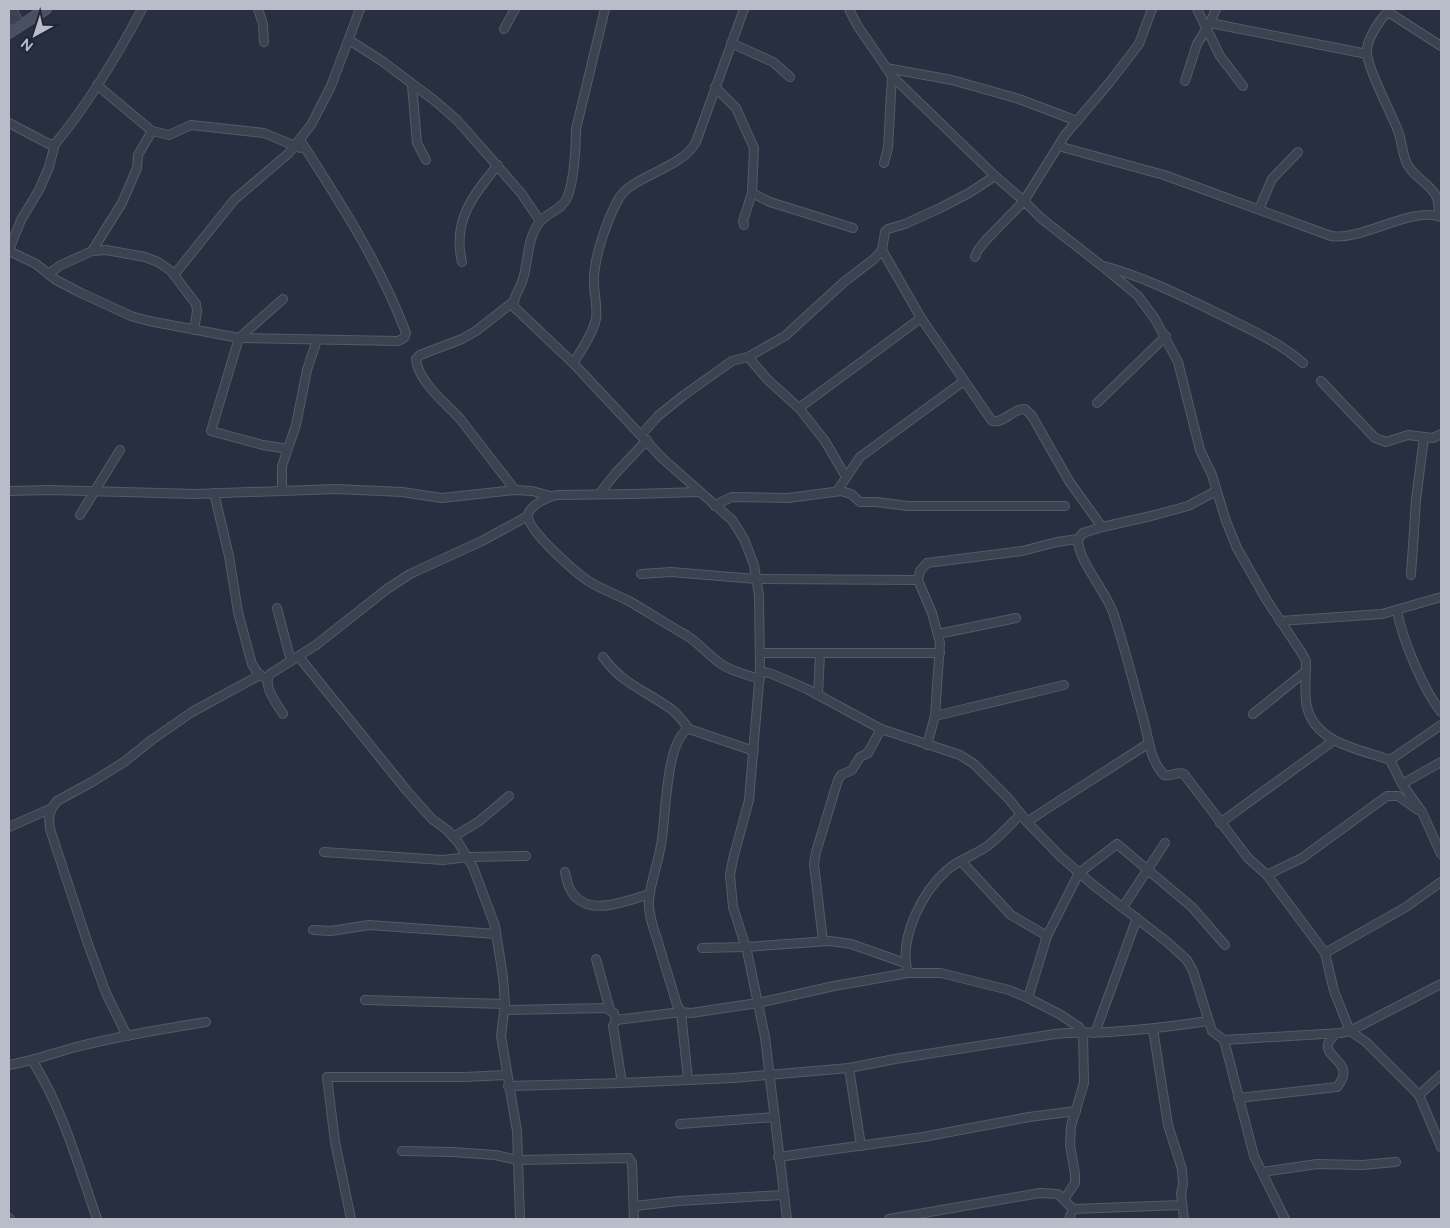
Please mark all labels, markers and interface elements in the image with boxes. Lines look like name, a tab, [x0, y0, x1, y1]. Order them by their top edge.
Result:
north arrow	[10, 10, 60, 60]
text: N	[18, 35, 37, 55]

